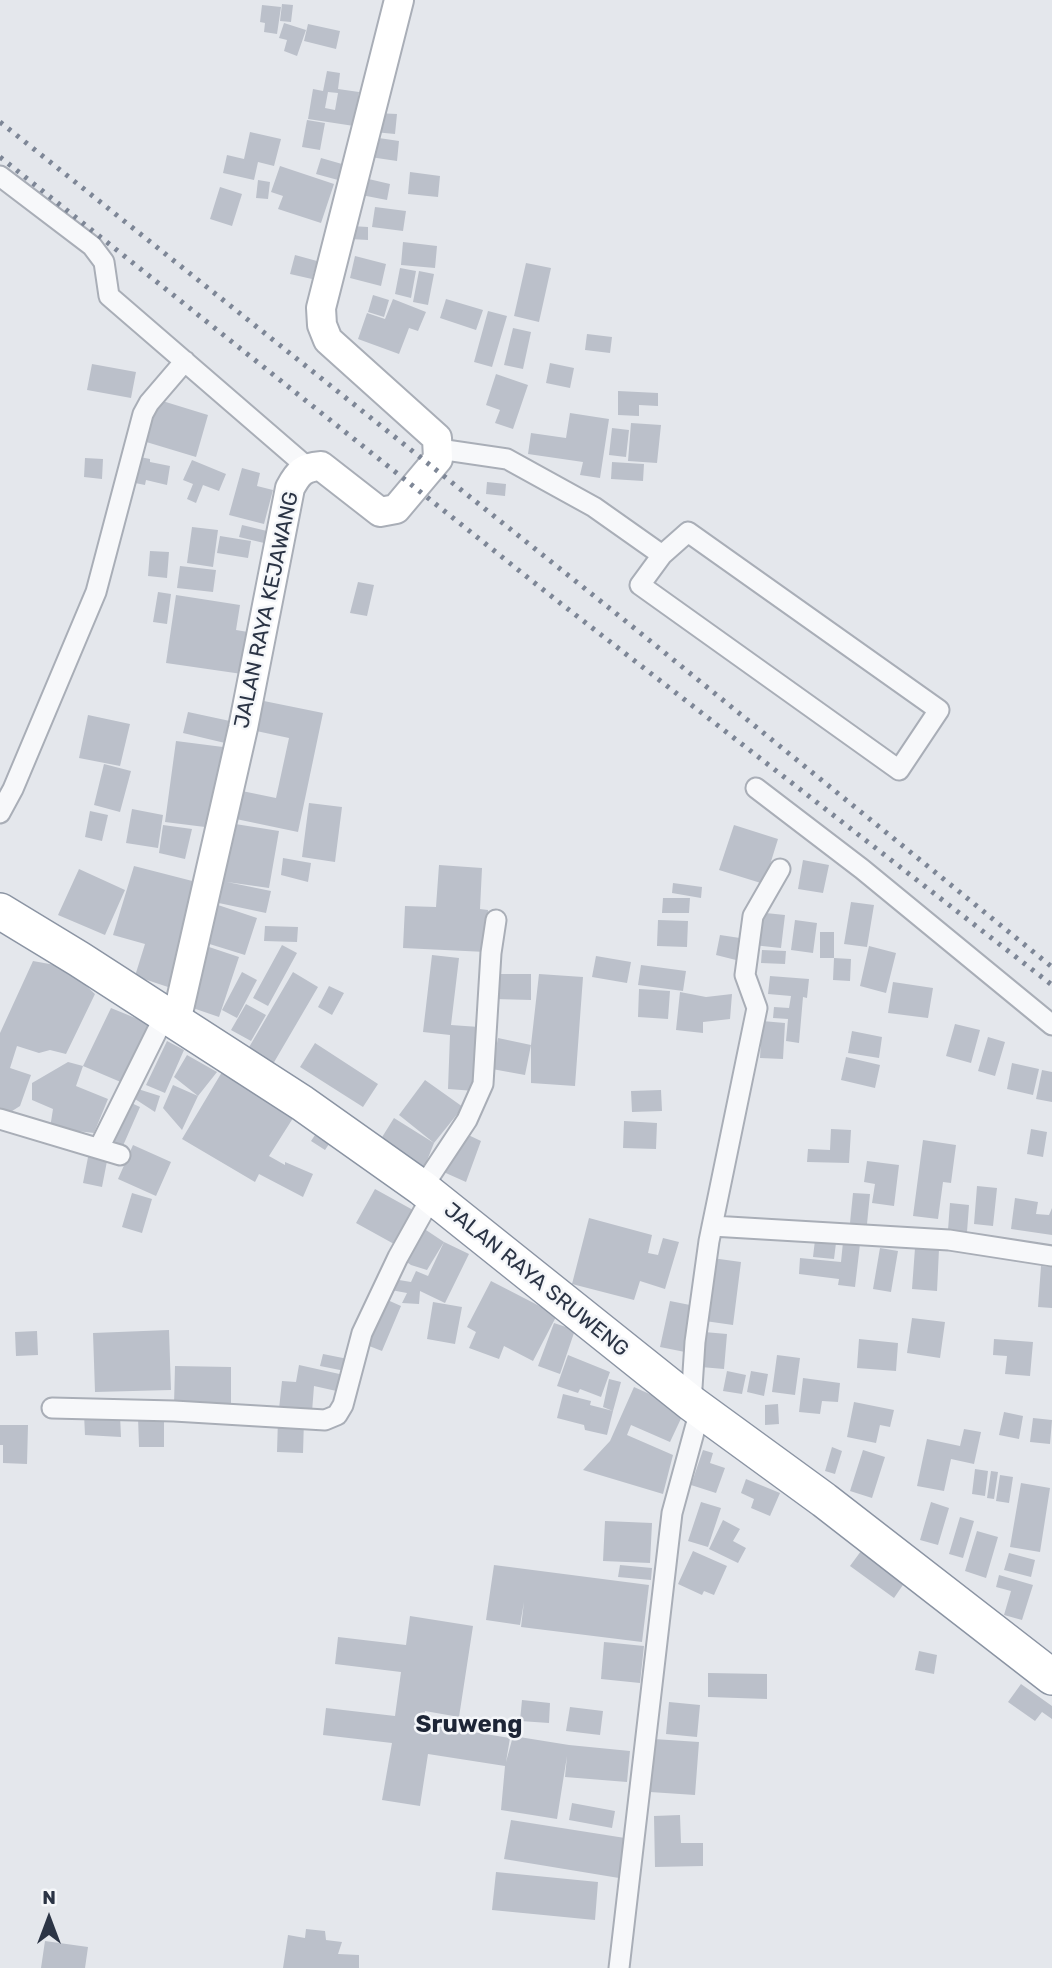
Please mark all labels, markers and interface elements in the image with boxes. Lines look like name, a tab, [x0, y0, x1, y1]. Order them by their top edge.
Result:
street label: JALAN RAYA KEJAWANG	[230, 489, 304, 731]
street label: JALAN RAYA SRUWENG	[439, 1198, 633, 1362]
district label: Sruweng	[416, 1711, 522, 1739]
north arrow	[14, 1884, 84, 1954]
text: N	[42, 1886, 56, 1909]

